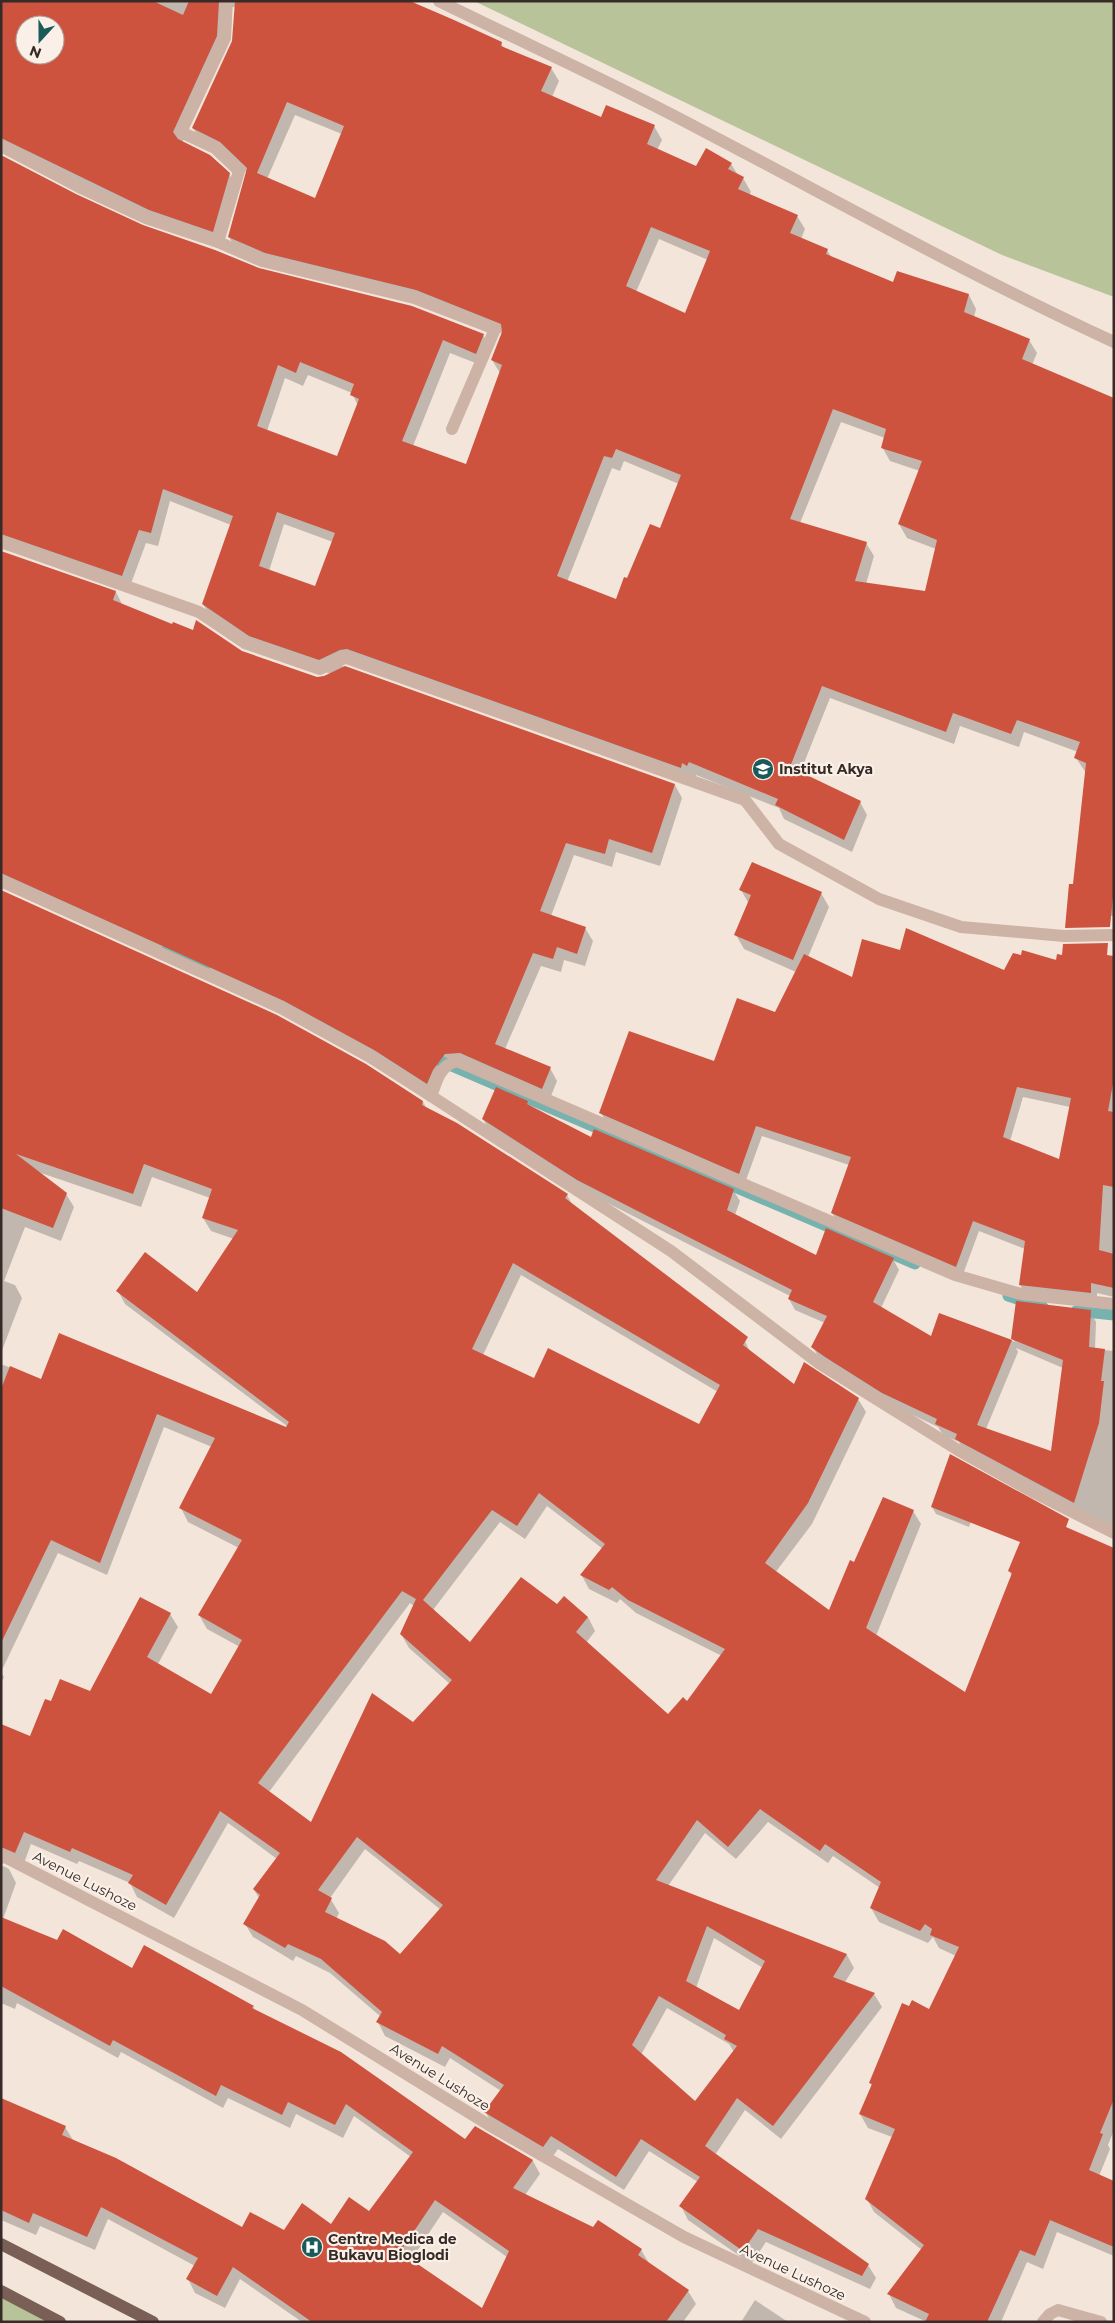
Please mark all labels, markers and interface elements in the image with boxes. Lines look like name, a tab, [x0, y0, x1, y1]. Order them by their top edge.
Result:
north arrow	[15, 15, 65, 65]
text: N	[27, 42, 44, 63]
school or university icon: Institut Akya	[751, 757, 775, 781]
place label: Institut Akya	[779, 760, 873, 778]
street label: Avenue Lushoze	[30, 1847, 140, 1915]
street label: Avenue Lushoze	[387, 2039, 493, 2115]
place label: Centre Medica de Bukavu Bioglodi	[328, 2230, 457, 2264]
hospital icon: Centre Medica de Bukavu Bioglodi	[300, 2235, 324, 2259]
street label: Avenue Lushoze	[737, 2240, 849, 2304]

